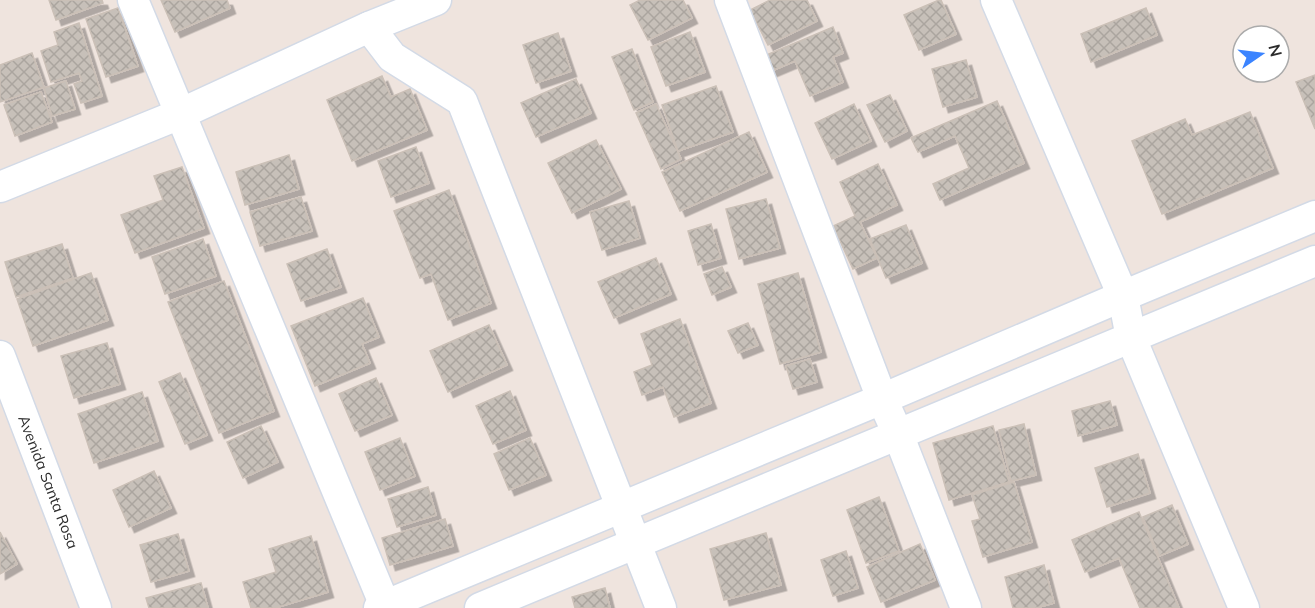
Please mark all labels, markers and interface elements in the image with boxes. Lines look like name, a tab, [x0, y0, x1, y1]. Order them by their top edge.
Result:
north arrow	[1231, 24, 1291, 84]
text: N	[1264, 42, 1287, 59]
street label: Avenida Santa Rosa	[14, 412, 83, 551]

